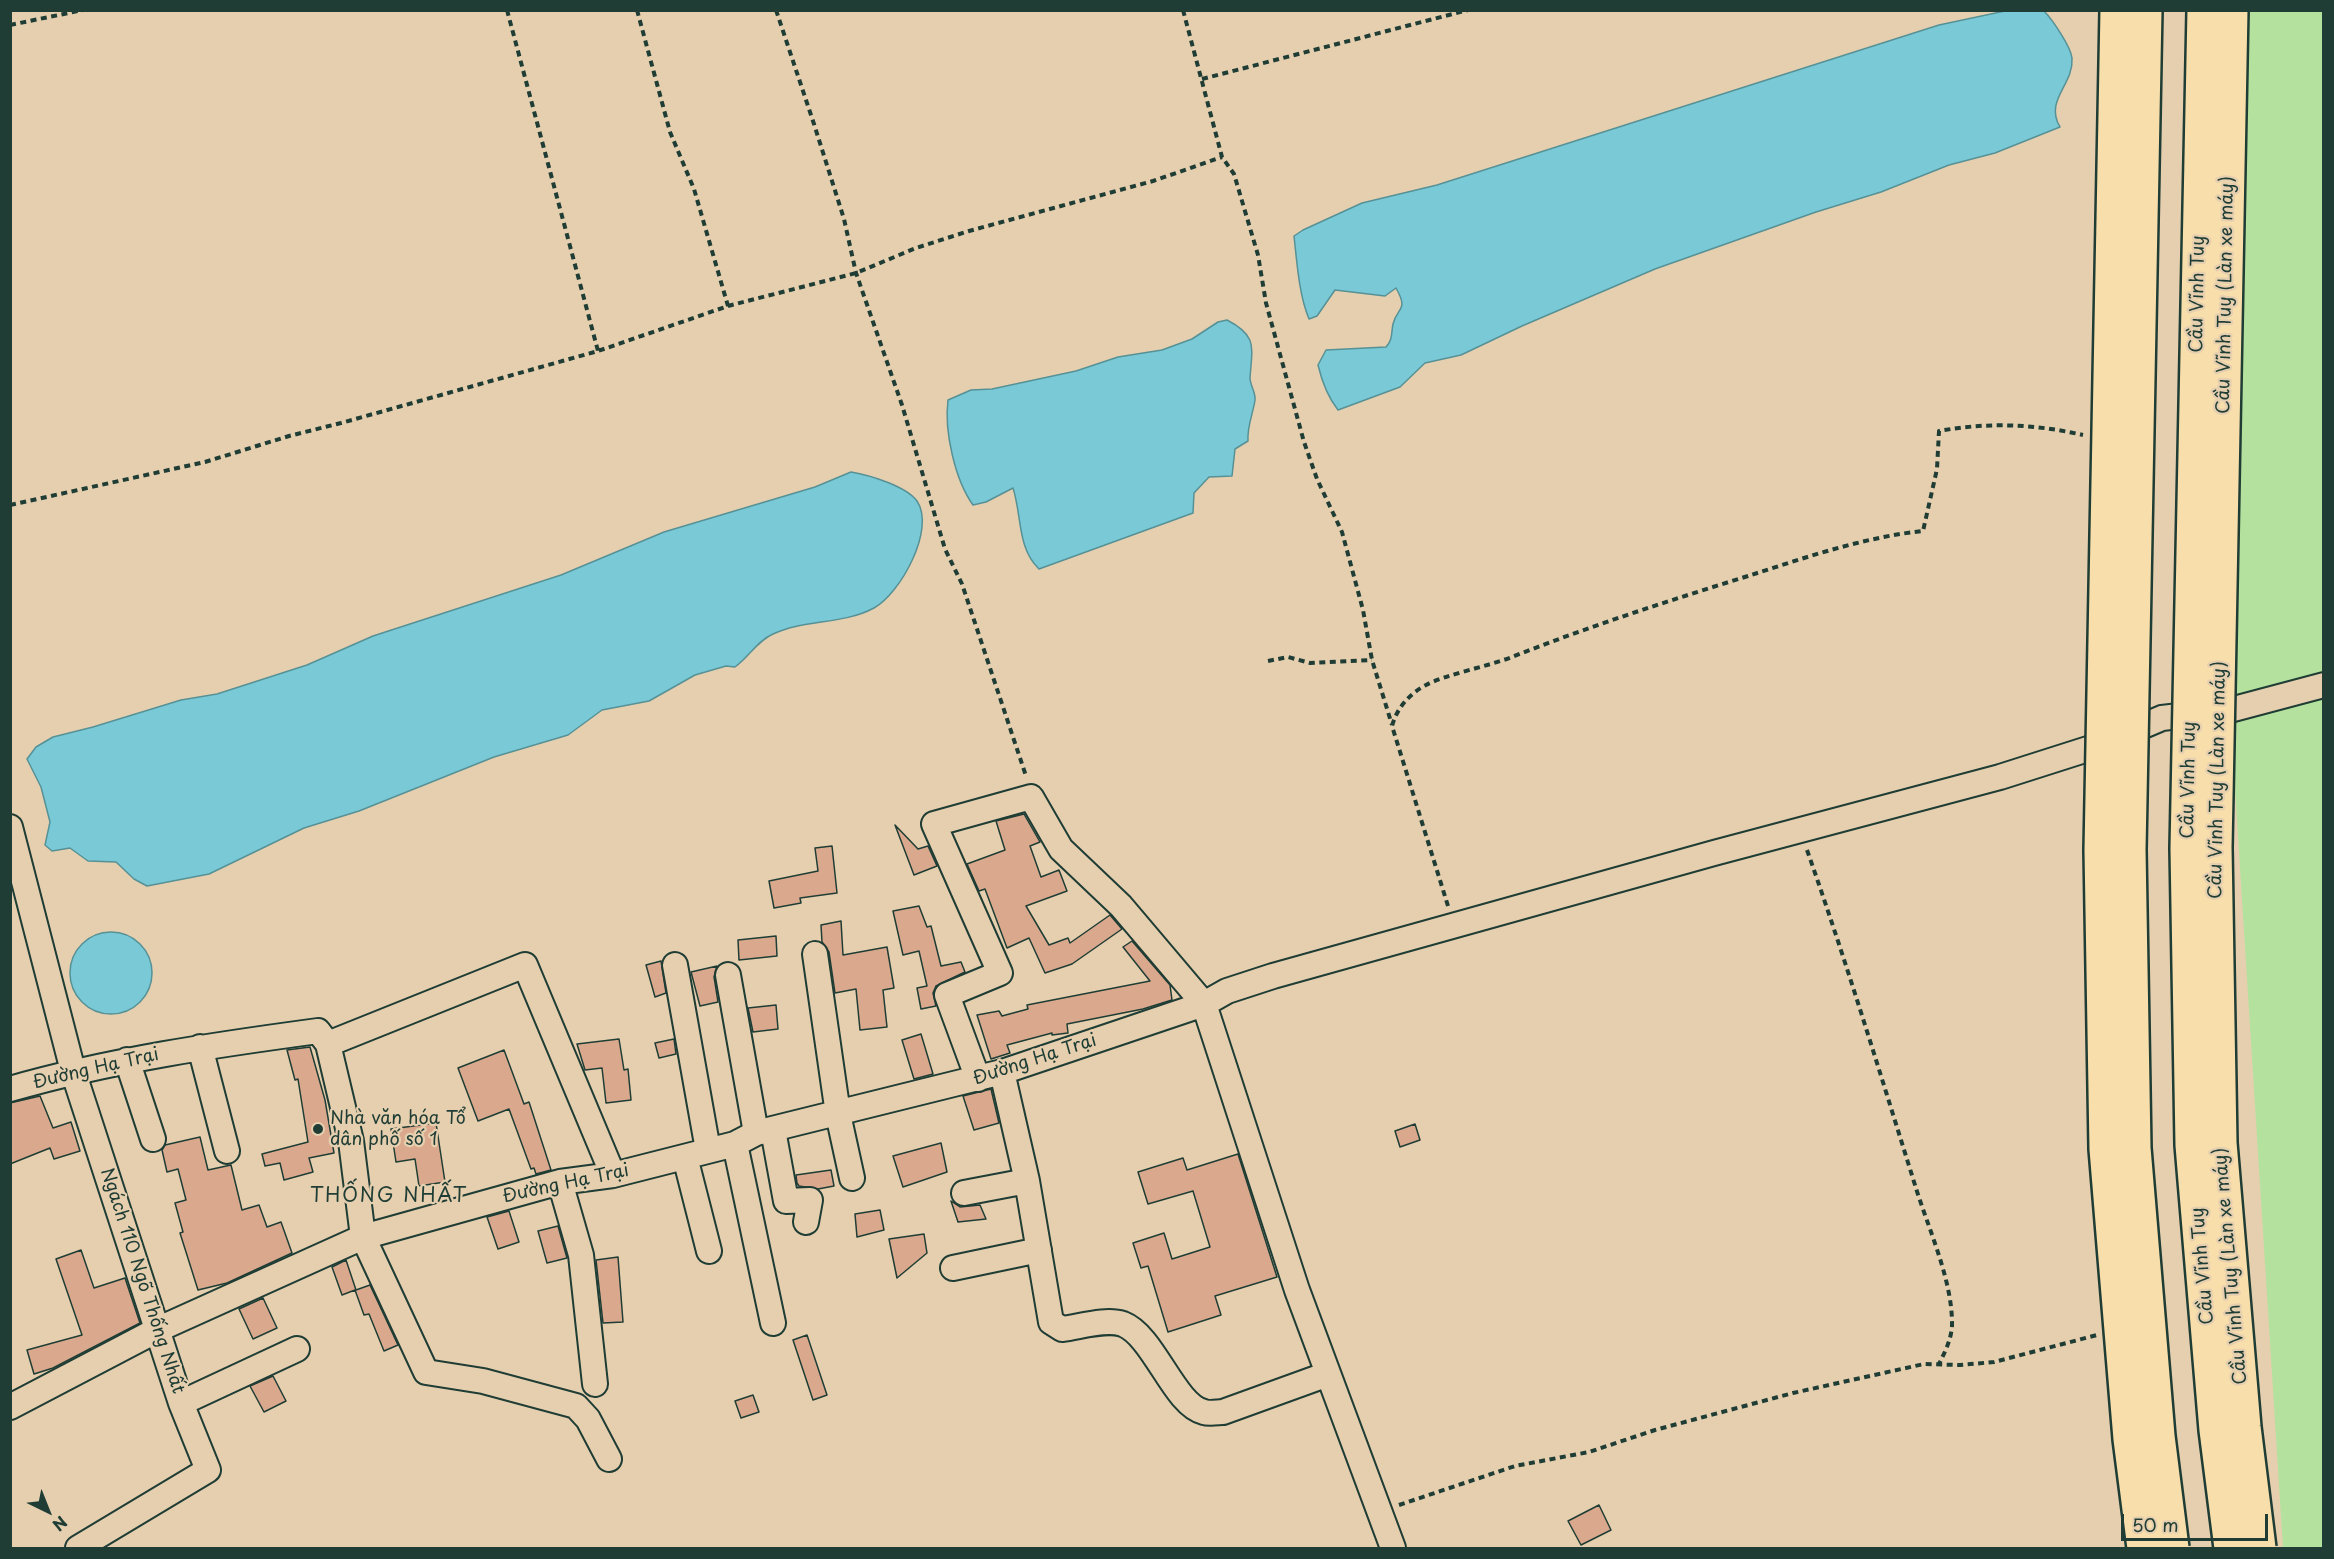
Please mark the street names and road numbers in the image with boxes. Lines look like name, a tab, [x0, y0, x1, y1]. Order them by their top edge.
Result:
street label: Cầu Vĩnh Tuy (Làn xe máy)	[2213, 176, 2239, 414]
street label: Cầu Vĩnh Tuy	[2186, 235, 2210, 353]
street label: Cầu Vĩnh Tuy (Làn xe máy)	[2205, 661, 2231, 899]
street label: Cầu Vĩnh Tuy	[2177, 721, 2201, 839]
street label: Đường Hạ Trại	[970, 1030, 1100, 1090]
street label: Đường Hạ Trại	[31, 1044, 161, 1094]
street label: Cầu Vĩnh Tuy (Làn xe máy)	[2210, 1147, 2252, 1385]
street label: Đường Hạ Trại	[501, 1160, 631, 1208]
street label: Ngách 110 Ngõ Thống Nhất	[95, 1166, 189, 1396]
street label: Cầu Vĩnh Tuy	[2187, 1207, 2219, 1325]

